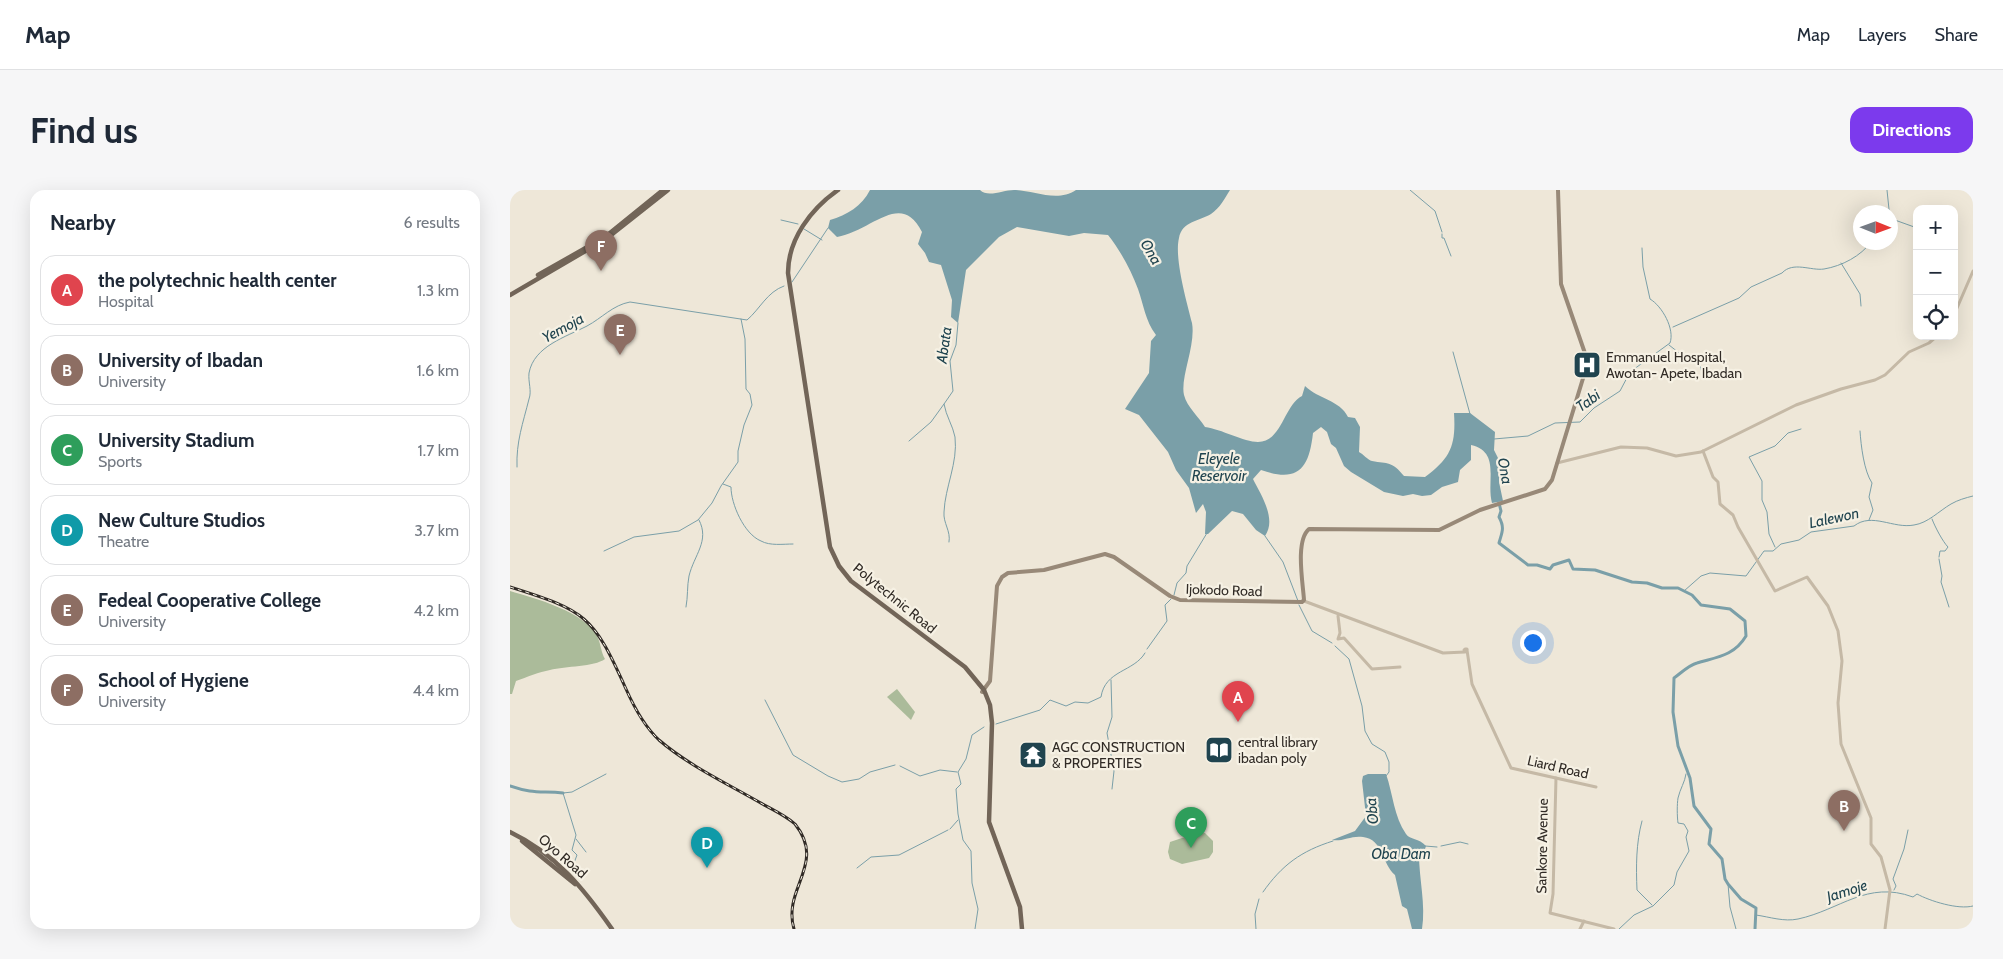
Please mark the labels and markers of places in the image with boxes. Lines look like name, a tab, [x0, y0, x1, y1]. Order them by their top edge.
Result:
pin: F	[585, 230, 617, 271]
pin: E	[604, 314, 636, 355]
place label: Emmanuel Hospital, Awotan- Apete, Ibadan	[1606, 348, 1742, 382]
hospital icon: Emmanuel Hospital, Awotan- Apete, Ibadan	[1572, 350, 1602, 380]
pin: A	[1222, 681, 1254, 722]
place label: central library ibadan poly	[1238, 733, 1318, 767]
library icon: central library ibadan poly	[1204, 735, 1234, 765]
place label: AGC CONSTRUCTION & PROPERTIES	[1052, 738, 1185, 772]
temple icon: AGC CONSTRUCTION & PROPERTIES	[1018, 740, 1048, 770]
pin: B	[1828, 790, 1860, 831]
pin: C	[1175, 807, 1207, 848]
pin: D	[691, 827, 723, 868]

